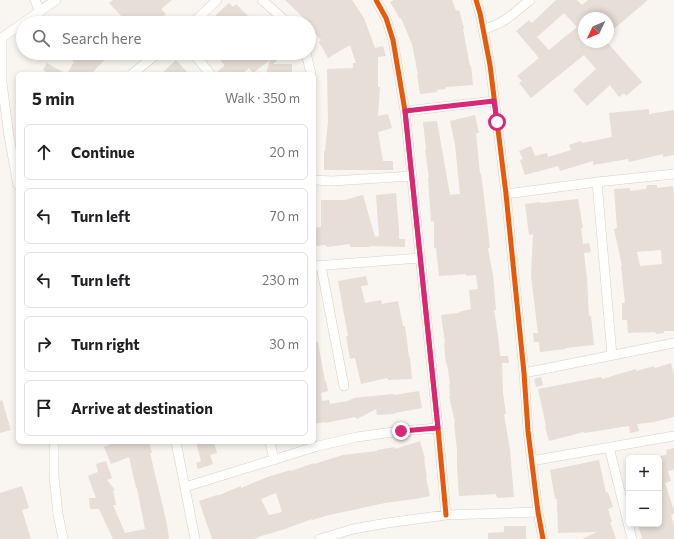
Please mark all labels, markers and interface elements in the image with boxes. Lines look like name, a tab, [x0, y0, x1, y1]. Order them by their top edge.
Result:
north arrow	[578, 12, 614, 48]
search box	[16, 16, 316, 60]
icon: search	[30, 27, 52, 49]
text: Search here	[62, 29, 141, 47]
text: 5 min	[32, 88, 75, 109]
text: Walk · 350 m	[225, 90, 300, 106]
route start	[488, 113, 506, 131]
icon: ahead	[33, 141, 55, 163]
text: Continue	[71, 143, 135, 161]
text: 20 m	[270, 144, 299, 160]
icon: left	[33, 205, 55, 227]
text: Turn left	[71, 207, 130, 225]
text: 70 m	[270, 208, 299, 224]
icon: left	[33, 269, 55, 291]
text: Turn left	[71, 271, 130, 289]
text: 230 m	[262, 272, 299, 288]
icon: right	[33, 333, 55, 355]
text: Turn right	[71, 335, 140, 353]
text: 30 m	[269, 336, 299, 352]
icon: arrive	[33, 397, 55, 419]
text: Arrive at destination	[71, 399, 213, 417]
route end	[392, 422, 410, 440]
map controls	[626, 455, 662, 527]
button: +	[626, 455, 662, 491]
button: −	[626, 491, 662, 527]

